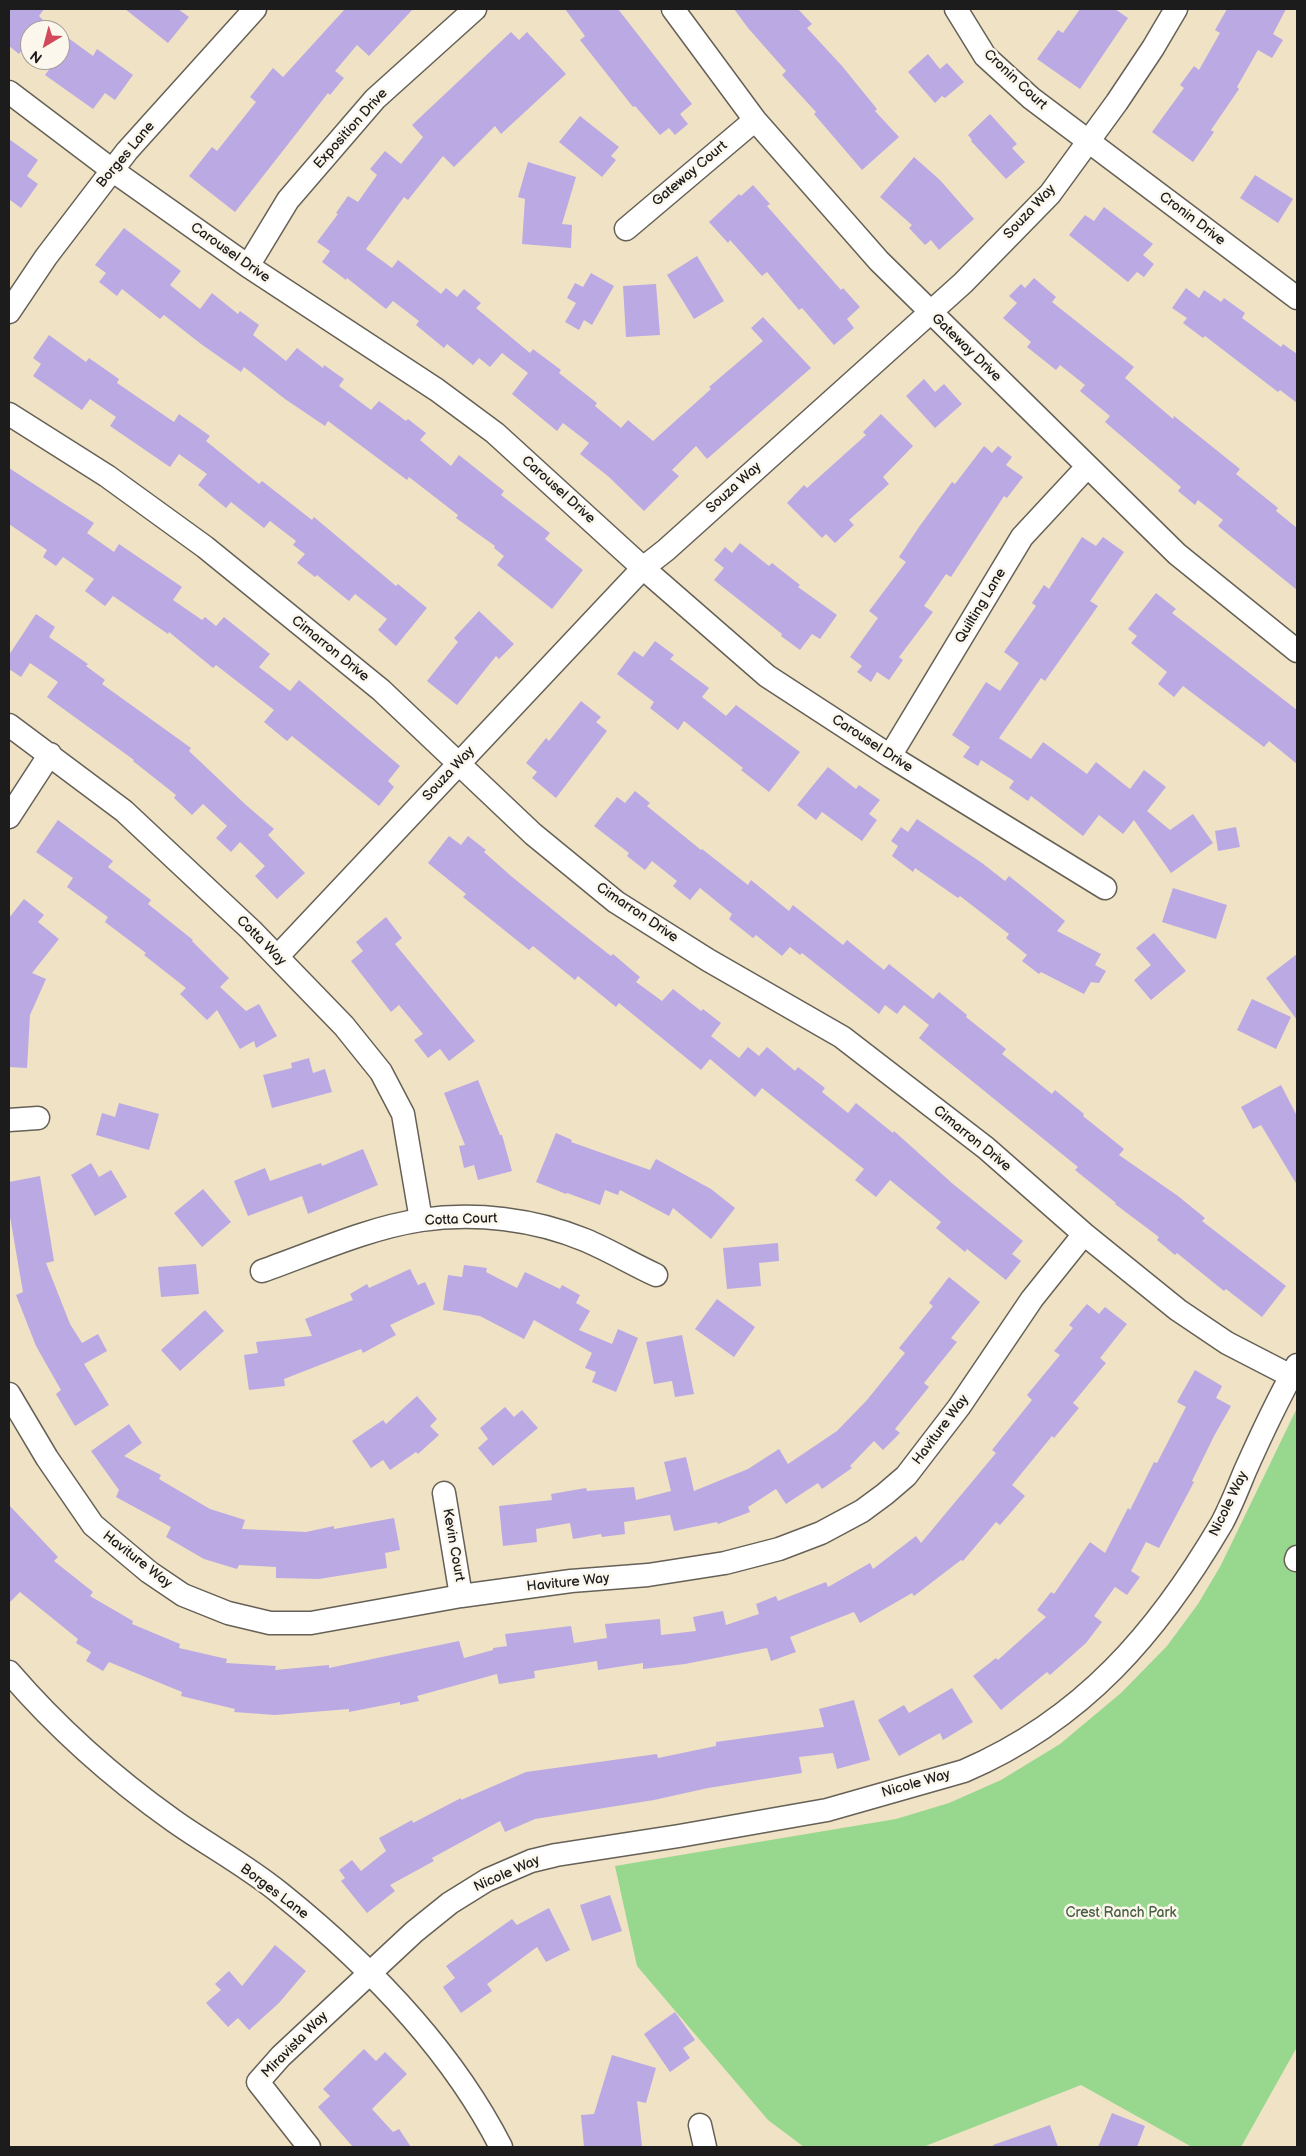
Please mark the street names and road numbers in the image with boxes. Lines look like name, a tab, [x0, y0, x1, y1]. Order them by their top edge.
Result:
street label: Cronin Court	[980, 46, 1050, 114]
street label: Exposition Drive	[311, 85, 391, 173]
street label: Borges Lane	[93, 119, 159, 191]
street label: Gateway Court	[649, 138, 731, 210]
street label: Souza Way	[1000, 181, 1060, 243]
street label: Cronin Drive	[1156, 189, 1228, 249]
street label: Carousel Drive	[187, 219, 273, 287]
street label: Gateway Drive	[927, 310, 1005, 386]
street label: Carousel Drive	[518, 453, 598, 527]
street label: Souza Way	[703, 459, 765, 517]
street label: Quilting Lane	[952, 566, 1010, 646]
street label: Cimarron Drive	[288, 613, 372, 685]
street label: Carousel Drive	[828, 712, 916, 776]
street label: Souza Way	[419, 743, 479, 805]
street label: Cimarron Drive	[593, 879, 681, 947]
street label: Cotta Way	[232, 912, 290, 970]
street label: Cimarron Drive	[930, 1103, 1014, 1175]
street label: Cotta Court	[424, 1210, 498, 1230]
street label: Haviture Way	[909, 1392, 973, 1468]
street label: Nicole Way	[1206, 1469, 1252, 1539]
street label: Kevin Court	[438, 1507, 468, 1583]
street label: Haviture Way	[99, 1528, 175, 1592]
street label: Haviture Way	[526, 1570, 610, 1596]
street label: Nicole Way	[880, 1766, 952, 1802]
street label: Nicole Way	[471, 1852, 543, 1896]
street label: Borges Lane	[237, 1861, 311, 1923]
street label: Miravista Way	[258, 2008, 332, 2082]

